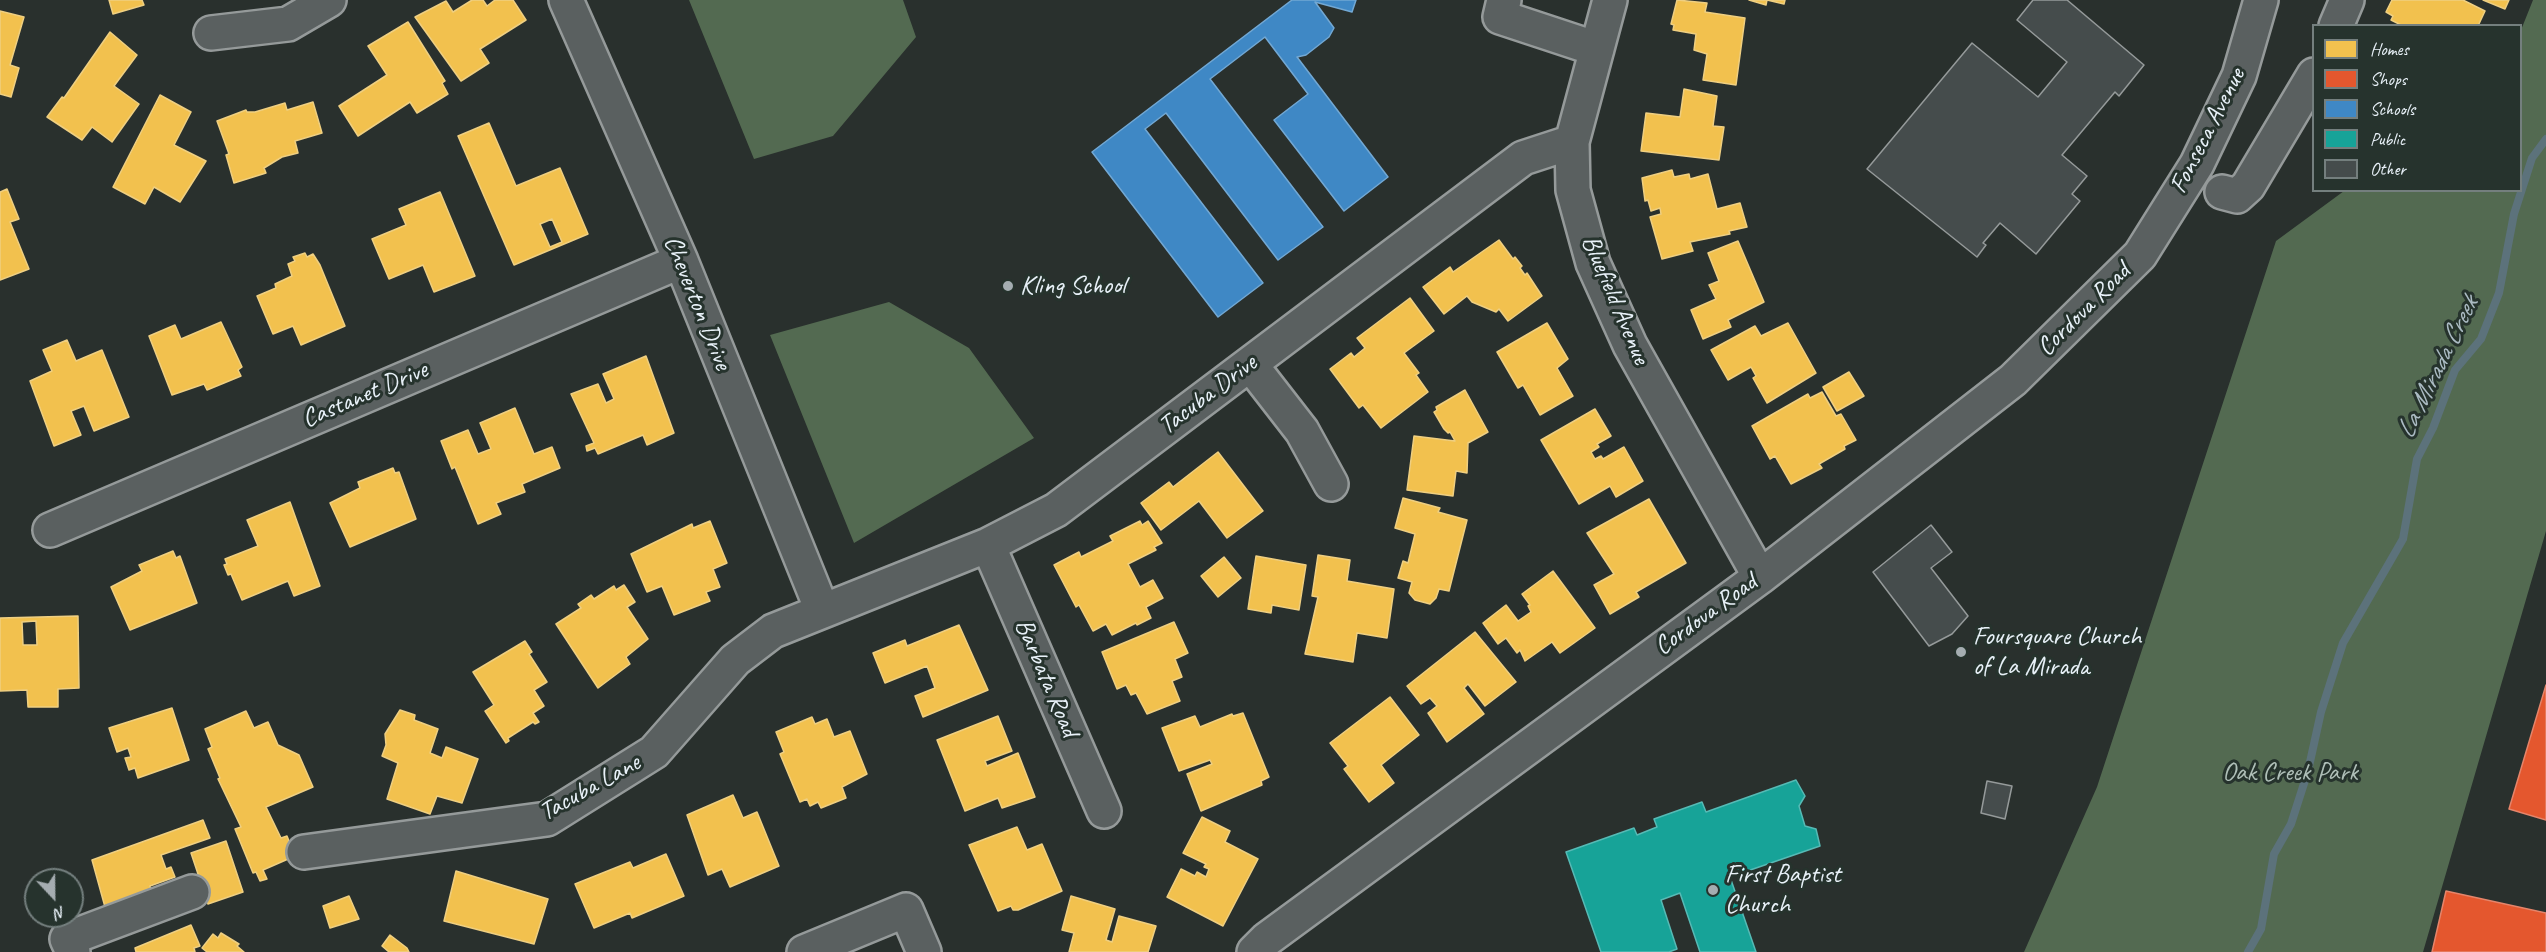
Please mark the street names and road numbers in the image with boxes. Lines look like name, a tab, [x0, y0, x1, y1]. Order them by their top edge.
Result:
street label: Fonseca Avenue	[2163, 63, 2253, 199]
street label: Cheverton Drive	[656, 231, 738, 375]
street label: Bluefield Avenue	[1574, 231, 1656, 369]
street label: Cordova Road	[2031, 257, 2137, 363]
street label: Tacuba Drive	[1153, 348, 1263, 442]
street label: Castanet Drive	[298, 355, 432, 435]
street label: Cordova Road	[1649, 567, 1763, 663]
street label: Barbata Road	[1007, 614, 1085, 742]
street label: Tacuba Lane	[534, 748, 646, 828]

